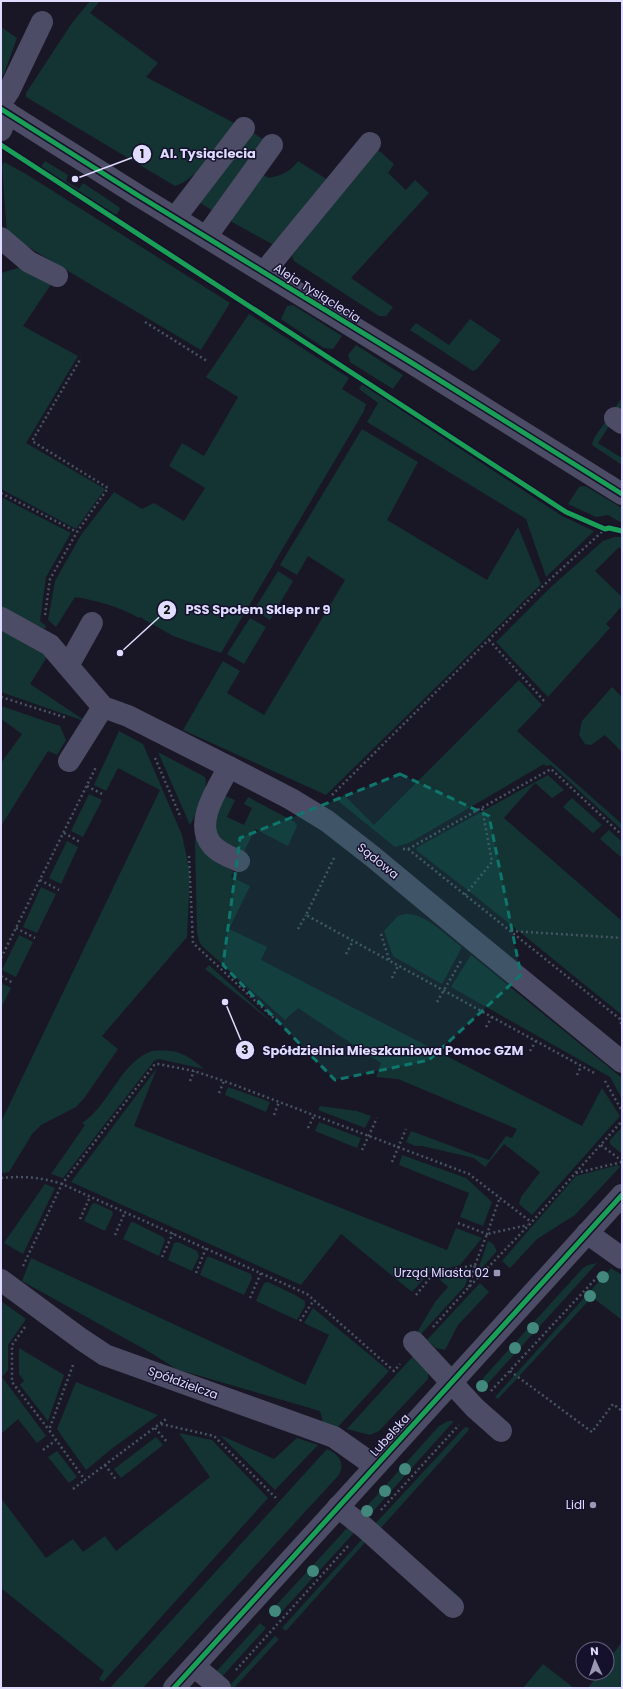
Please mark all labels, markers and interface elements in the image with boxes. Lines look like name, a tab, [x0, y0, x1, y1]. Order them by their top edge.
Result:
callout: Al. Tysiąclecia	[132, 141, 264, 166]
text: Al. Tysiąclecia	[160, 144, 256, 163]
text: 1	[140, 145, 144, 162]
street label: Aleja Tysiąclecia	[271, 259, 364, 326]
callout: PSS Społem Sklep nr 9	[157, 597, 339, 622]
text: PSS Społem Sklep nr 9	[185, 600, 331, 619]
text: 2	[164, 601, 171, 618]
street label: Sądowa	[354, 839, 403, 883]
callout: Spółdzielnia Mieszkaniowa Pomoc GZM	[235, 1037, 532, 1062]
text: 3	[241, 1041, 249, 1058]
text: Spółdzielnia Mieszkaniowa Pomoc GZM	[262, 1041, 524, 1060]
place label: Urząd Miasta 02	[394, 1264, 489, 1281]
marker: Urząd Miasta 02	[492, 1268, 502, 1278]
street label: Spółdzielcza	[146, 1362, 221, 1403]
street label: Lubelska	[366, 1410, 413, 1460]
place label: Lidl	[566, 1496, 585, 1513]
marker: Lidl	[588, 1500, 598, 1510]
north arrow	[575, 1641, 615, 1681]
text: N	[590, 1643, 599, 1659]

